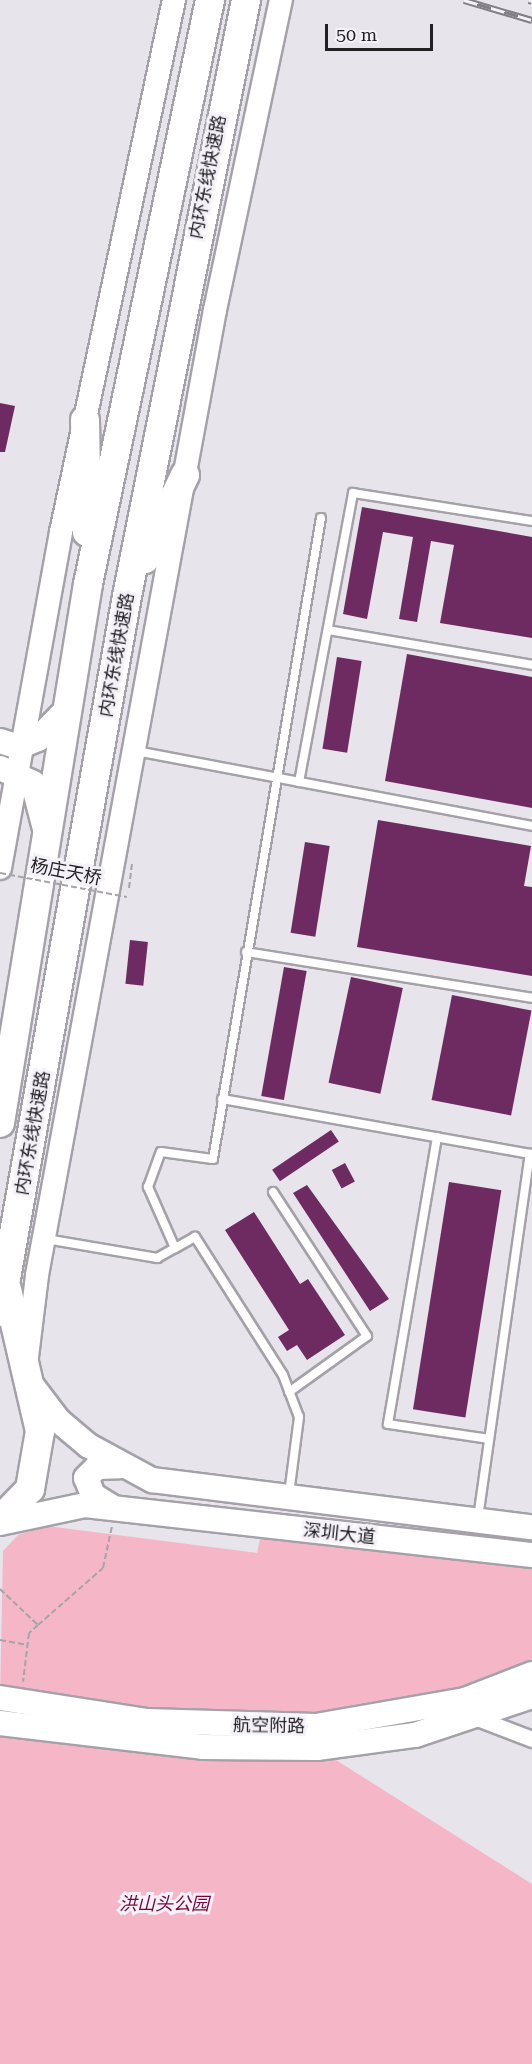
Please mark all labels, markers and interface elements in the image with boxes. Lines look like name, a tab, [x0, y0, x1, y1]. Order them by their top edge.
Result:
scale bar	[328, 12, 436, 50]
text: 50 m	[336, 24, 377, 45]
street label: 内环东线快速路	[185, 113, 231, 241]
street label: 内环东线快速路	[95, 591, 139, 719]
street label: 杨庄天桥	[29, 855, 103, 889]
street label: 内环东线快速路	[11, 1069, 55, 1197]
street label: 深圳大道	[302, 1519, 376, 1549]
street label: 航空附路	[233, 1715, 305, 1737]
park label: 洪山头公园	[119, 1893, 209, 1915]

